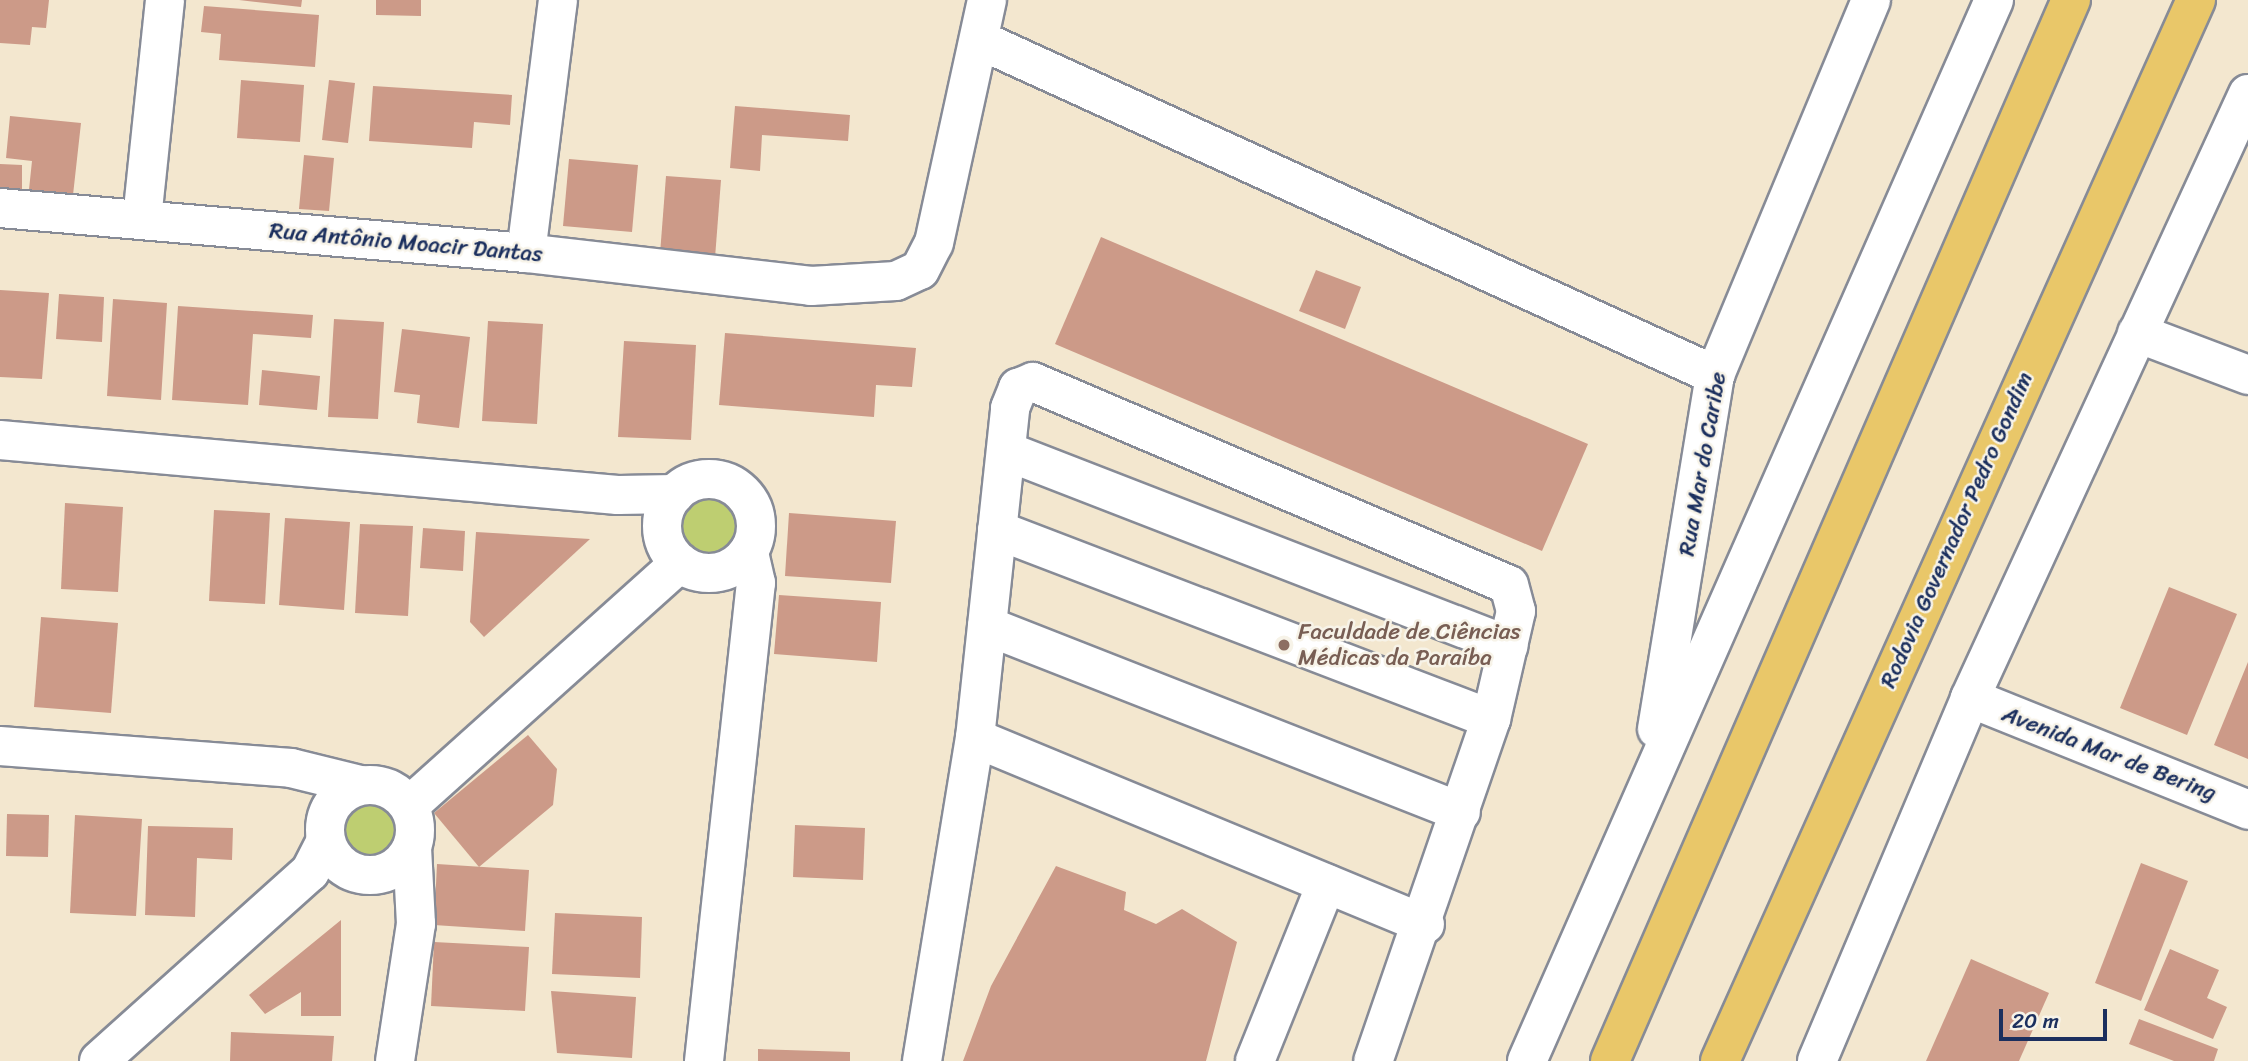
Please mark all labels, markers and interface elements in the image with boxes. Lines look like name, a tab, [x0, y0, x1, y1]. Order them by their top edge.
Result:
street label: Rua Antônio Moacir Dantas	[269, 217, 543, 269]
street label: Rodovia Governador Pedro Gondim	[1874, 367, 2040, 693]
street label: Rua Mar do Caribe	[1673, 371, 1733, 557]
place label: Faculdade de Ciências Médicas da Paraíba	[1298, 618, 1520, 672]
marker: Faculdade de Ciências Médicas da Paraíba	[1276, 637, 1292, 653]
street label: Avenida Mar de Bering	[1998, 700, 2220, 808]
scale bar	[2003, 995, 2112, 1038]
text: 20 m	[2012, 1002, 2059, 1040]

